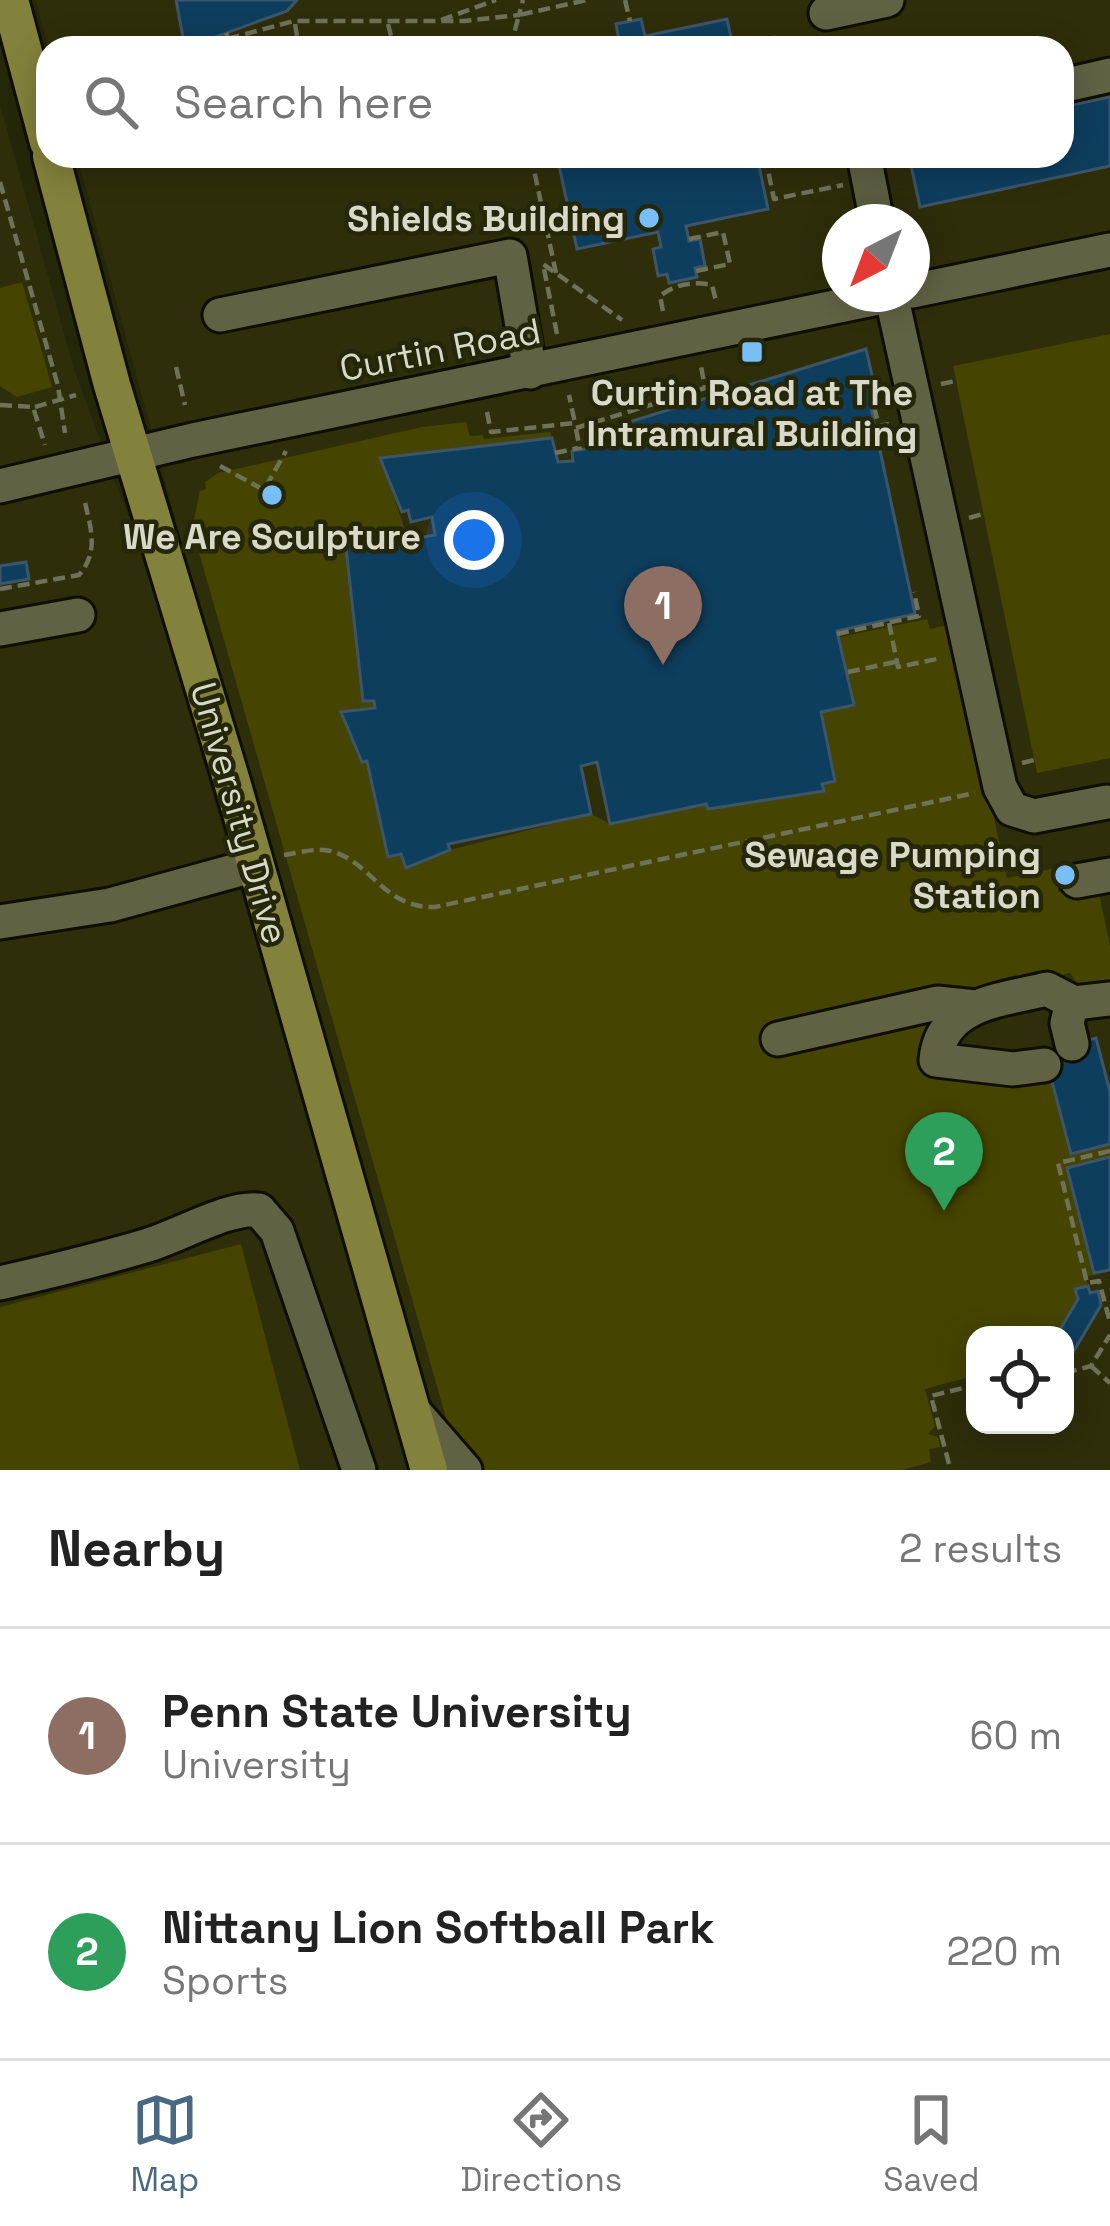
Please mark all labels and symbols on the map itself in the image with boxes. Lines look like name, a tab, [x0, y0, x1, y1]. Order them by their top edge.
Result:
place label: Shields Building	[347, 196, 625, 242]
north arrow	[822, 204, 930, 312]
marker: Shields Building	[636, 205, 662, 231]
street label: Curtin Road	[336, 308, 545, 392]
marker: Curtin Road at The Intramural Building	[739, 339, 765, 365]
place label: Curtin Road at The Intramural Building	[586, 370, 918, 457]
marker: We Are Sculpture	[259, 482, 285, 508]
your location	[444, 510, 504, 570]
place label: We Are Sculpture	[123, 514, 421, 560]
pin: 1	[624, 566, 702, 665]
street label: University Drive	[180, 677, 298, 949]
place label: Sewage Pumping Station	[745, 832, 1041, 919]
marker: Sewage Pumping Station	[1052, 862, 1078, 888]
pin: 2	[905, 1112, 983, 1211]

